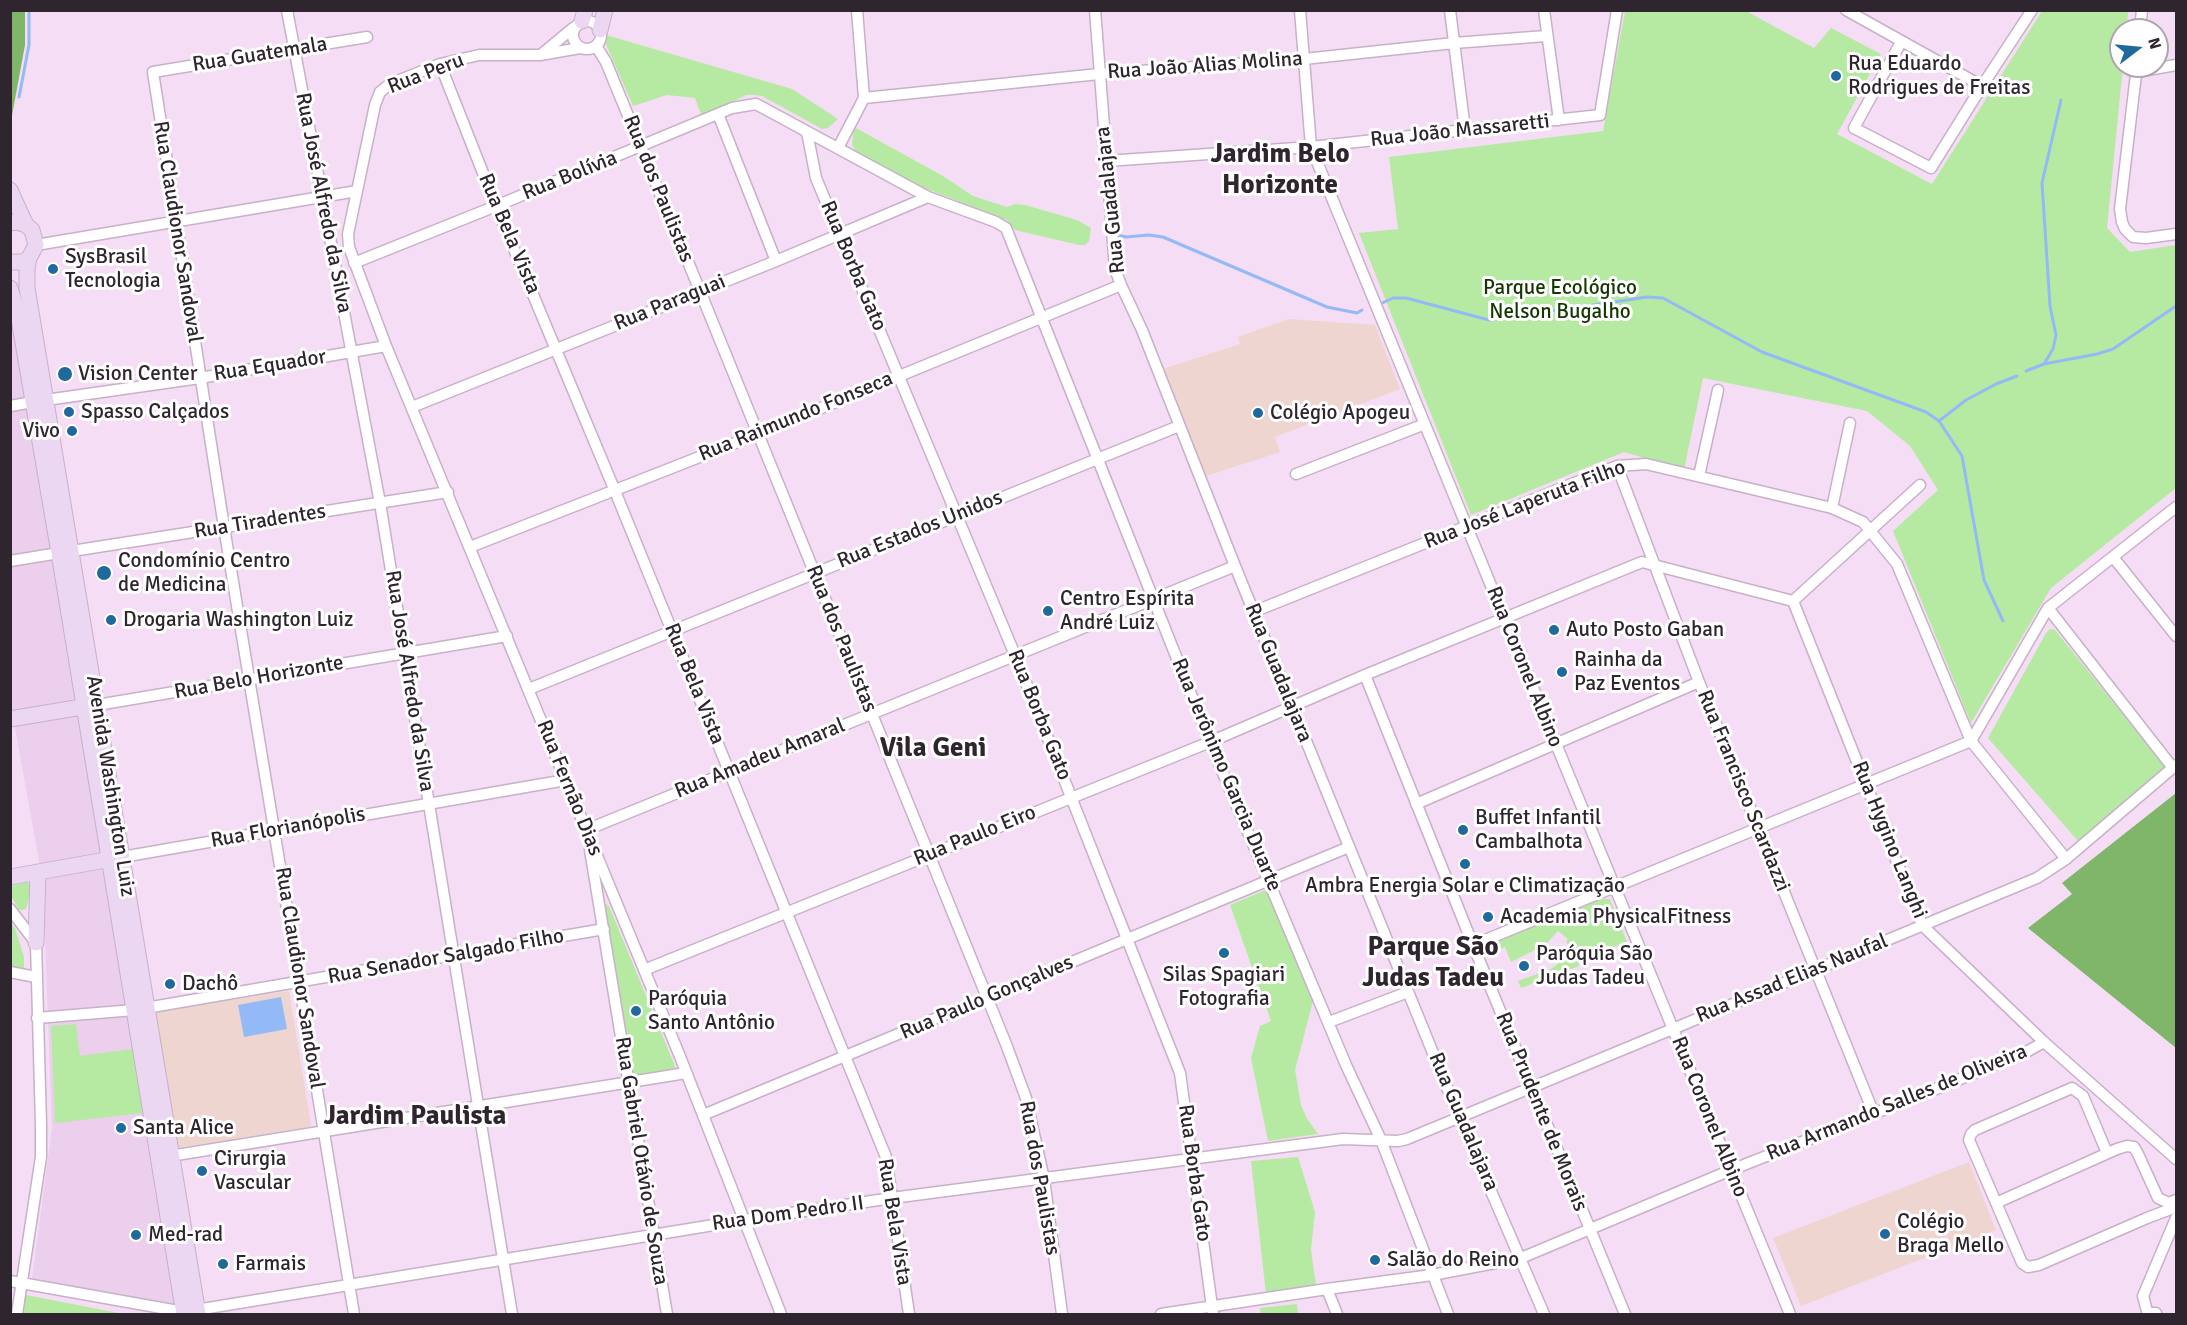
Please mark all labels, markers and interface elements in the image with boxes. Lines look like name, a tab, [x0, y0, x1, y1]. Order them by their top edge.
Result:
north arrow	[2109, 18, 2169, 78]
street label: Rua Guatemala	[191, 32, 329, 78]
text: N	[2143, 35, 2166, 52]
street label: Rua João Alias Molina	[1106, 47, 1304, 85]
street label: Rua Peru	[384, 48, 468, 100]
place label: Rua Eduardo Rodrigues de Freitas	[1848, 51, 2030, 101]
marker: Rua Eduardo Rodrigues de Freitas	[1829, 69, 1843, 83]
street label: Rua José Alfredo da Silva	[289, 91, 357, 315]
street label: Rua João Massaretti	[1369, 109, 1551, 153]
street label: Rua dos Paulistas	[617, 112, 699, 266]
street label: Rua Claudionor Sandoval	[147, 119, 207, 345]
street label: Rua Guadalajara	[1091, 125, 1131, 275]
district label: Jardim Belo Horizonte	[1210, 139, 1350, 202]
street label: Rua Bolívia	[519, 146, 621, 206]
street label: Rua Bela Vista	[472, 170, 546, 298]
street label: Rua Borba Gato	[814, 197, 892, 335]
place label: SysBrasil Tecnologia	[65, 244, 161, 294]
marker: SysBrasil Tecnologia	[46, 262, 60, 276]
street label: Rua Paraguai	[611, 269, 729, 337]
park label: Parque Ecológico Nelson Bugalho	[1483, 275, 1637, 325]
street label: Rua Equador	[212, 345, 328, 387]
place label: Vision Center	[78, 361, 198, 387]
marker: Vision Center	[56, 365, 74, 383]
street label: Rua Raimundo Fonseca	[695, 367, 897, 467]
place label: Spasso Calçados	[81, 399, 229, 425]
place label: Colégio Apogeu	[1270, 400, 1410, 426]
marker: Spasso Calçados	[62, 405, 76, 419]
marker: Colégio Apogeu	[1251, 406, 1265, 420]
place label: Vivo	[22, 418, 60, 444]
marker: Vivo	[65, 424, 79, 438]
street label: Rua José Laperuta Filho	[1421, 455, 1629, 555]
street label: Rua Estados Unidos	[834, 485, 1006, 575]
street label: Rua Tiradentes	[192, 499, 328, 545]
place label: Condomínio Centro de Medicina	[118, 548, 290, 598]
street label: Rua dos Paulistas	[800, 562, 882, 716]
marker: Condomínio Centro de Medicina	[95, 564, 113, 582]
street label: Rua José Alfredo da Silva	[379, 568, 439, 794]
street label: Rua Coronel Albino	[1480, 583, 1568, 751]
place label: Centro Espírita André Luiz	[1060, 586, 1194, 636]
street label: Rua Guadalajara	[1239, 600, 1317, 746]
marker: Centro Espírita André Luiz	[1041, 604, 1055, 618]
place label: Drogaria Washington Luiz	[123, 607, 353, 633]
marker: Drogaria Washington Luiz	[104, 613, 118, 627]
place label: Auto Posto Gaban	[1566, 617, 1724, 643]
street label: Rua Bela Vista	[658, 620, 730, 748]
marker: Auto Posto Gaban	[1547, 623, 1561, 637]
street label: Rua Borba Gato	[1001, 646, 1077, 784]
place label: Rainha da Paz Eventos	[1574, 647, 1680, 697]
street label: Rua Belo Horizonte	[172, 651, 346, 705]
street label: Rua Jerônimo Garcia Duarte	[1165, 655, 1287, 895]
marker: Rainha da Paz Eventos	[1555, 665, 1569, 679]
street label: Avenida Washington Luiz	[80, 674, 140, 898]
street label: Rua Francisco Scardazzi	[1691, 686, 1795, 896]
street label: Rua Amadeu Amaral	[671, 713, 849, 805]
street label: Rua Fernão Dias	[530, 716, 608, 860]
district label: Vila Geni	[880, 733, 986, 765]
street label: Rua Hygino Langhi	[1846, 758, 1932, 922]
street label: Rua Paulo Eiro	[910, 800, 1040, 872]
street label: Rua Florianópolis	[209, 802, 367, 854]
place label: Buffet Infantil Cambalhota	[1475, 805, 1601, 855]
marker: Buffet Infantil Cambalhota	[1456, 823, 1470, 837]
marker: Ambra Energia Solar e Climatização	[1458, 857, 1472, 871]
street label: Rua Claudionor Sandoval	[269, 865, 329, 1091]
place label: Ambra Energia Solar e Climatização	[1305, 873, 1625, 899]
place label: Academia PhysicalFitness	[1500, 904, 1731, 930]
marker: Academia PhysicalFitness	[1481, 910, 1495, 924]
street label: Rua Senador Salgado Filho	[326, 924, 566, 990]
street label: Rua Assad Elias Naufal	[1692, 929, 1892, 1029]
district label: Parque São Judas Tadeu	[1362, 932, 1504, 995]
place label: Paróquia São Judas Tadeu	[1536, 941, 1653, 991]
marker: Silas Spagiari Fotografia	[1217, 946, 1231, 960]
street label: Rua Paulo Gonçalves	[897, 950, 1077, 1046]
marker: Paróquia São Judas Tadeu	[1517, 959, 1531, 973]
place label: Silas Spagiari Fotografia	[1163, 962, 1285, 1012]
place label: Dachô	[182, 971, 238, 997]
marker: Dachô	[163, 977, 177, 991]
place label: Paróquia Santo Antônio	[648, 986, 775, 1036]
marker: Paróquia Santo Antônio	[629, 1004, 643, 1018]
street label: Rua Prudente de Morais	[1490, 1009, 1592, 1215]
street label: Rua Coronel Albino	[1665, 1033, 1753, 1201]
street label: Rua Gabriel Otávio de Souza	[609, 1035, 673, 1287]
street label: Rua Armando Salles de Oliveira	[1763, 1039, 2031, 1167]
street label: Rua Guadalajara	[1423, 1049, 1503, 1195]
street label: Rua dos Paulistas	[1013, 1099, 1065, 1257]
district label: Jardim Paulista	[324, 1101, 506, 1133]
street label: Rua Borba Gato	[1172, 1103, 1216, 1243]
place label: Santa Alice	[133, 1115, 234, 1141]
marker: Santa Alice	[114, 1121, 128, 1135]
place label: Cirurgia Vascular	[214, 1146, 291, 1196]
street label: Rua Bela Vista	[872, 1157, 916, 1287]
marker: Cirurgia Vascular	[195, 1164, 209, 1178]
street label: Rua Dom Pedro II	[711, 1191, 865, 1237]
place label: Colégio Braga Mello	[1897, 1209, 2004, 1259]
place label: Med-rad	[148, 1222, 223, 1248]
marker: Colégio Braga Mello	[1878, 1227, 1892, 1241]
marker: Med-rad	[129, 1228, 143, 1242]
place label: Salão do Reino	[1387, 1247, 1519, 1273]
place label: Farmais	[235, 1251, 306, 1277]
marker: Salão do Reino	[1368, 1253, 1382, 1267]
marker: Farmais	[216, 1257, 230, 1271]

